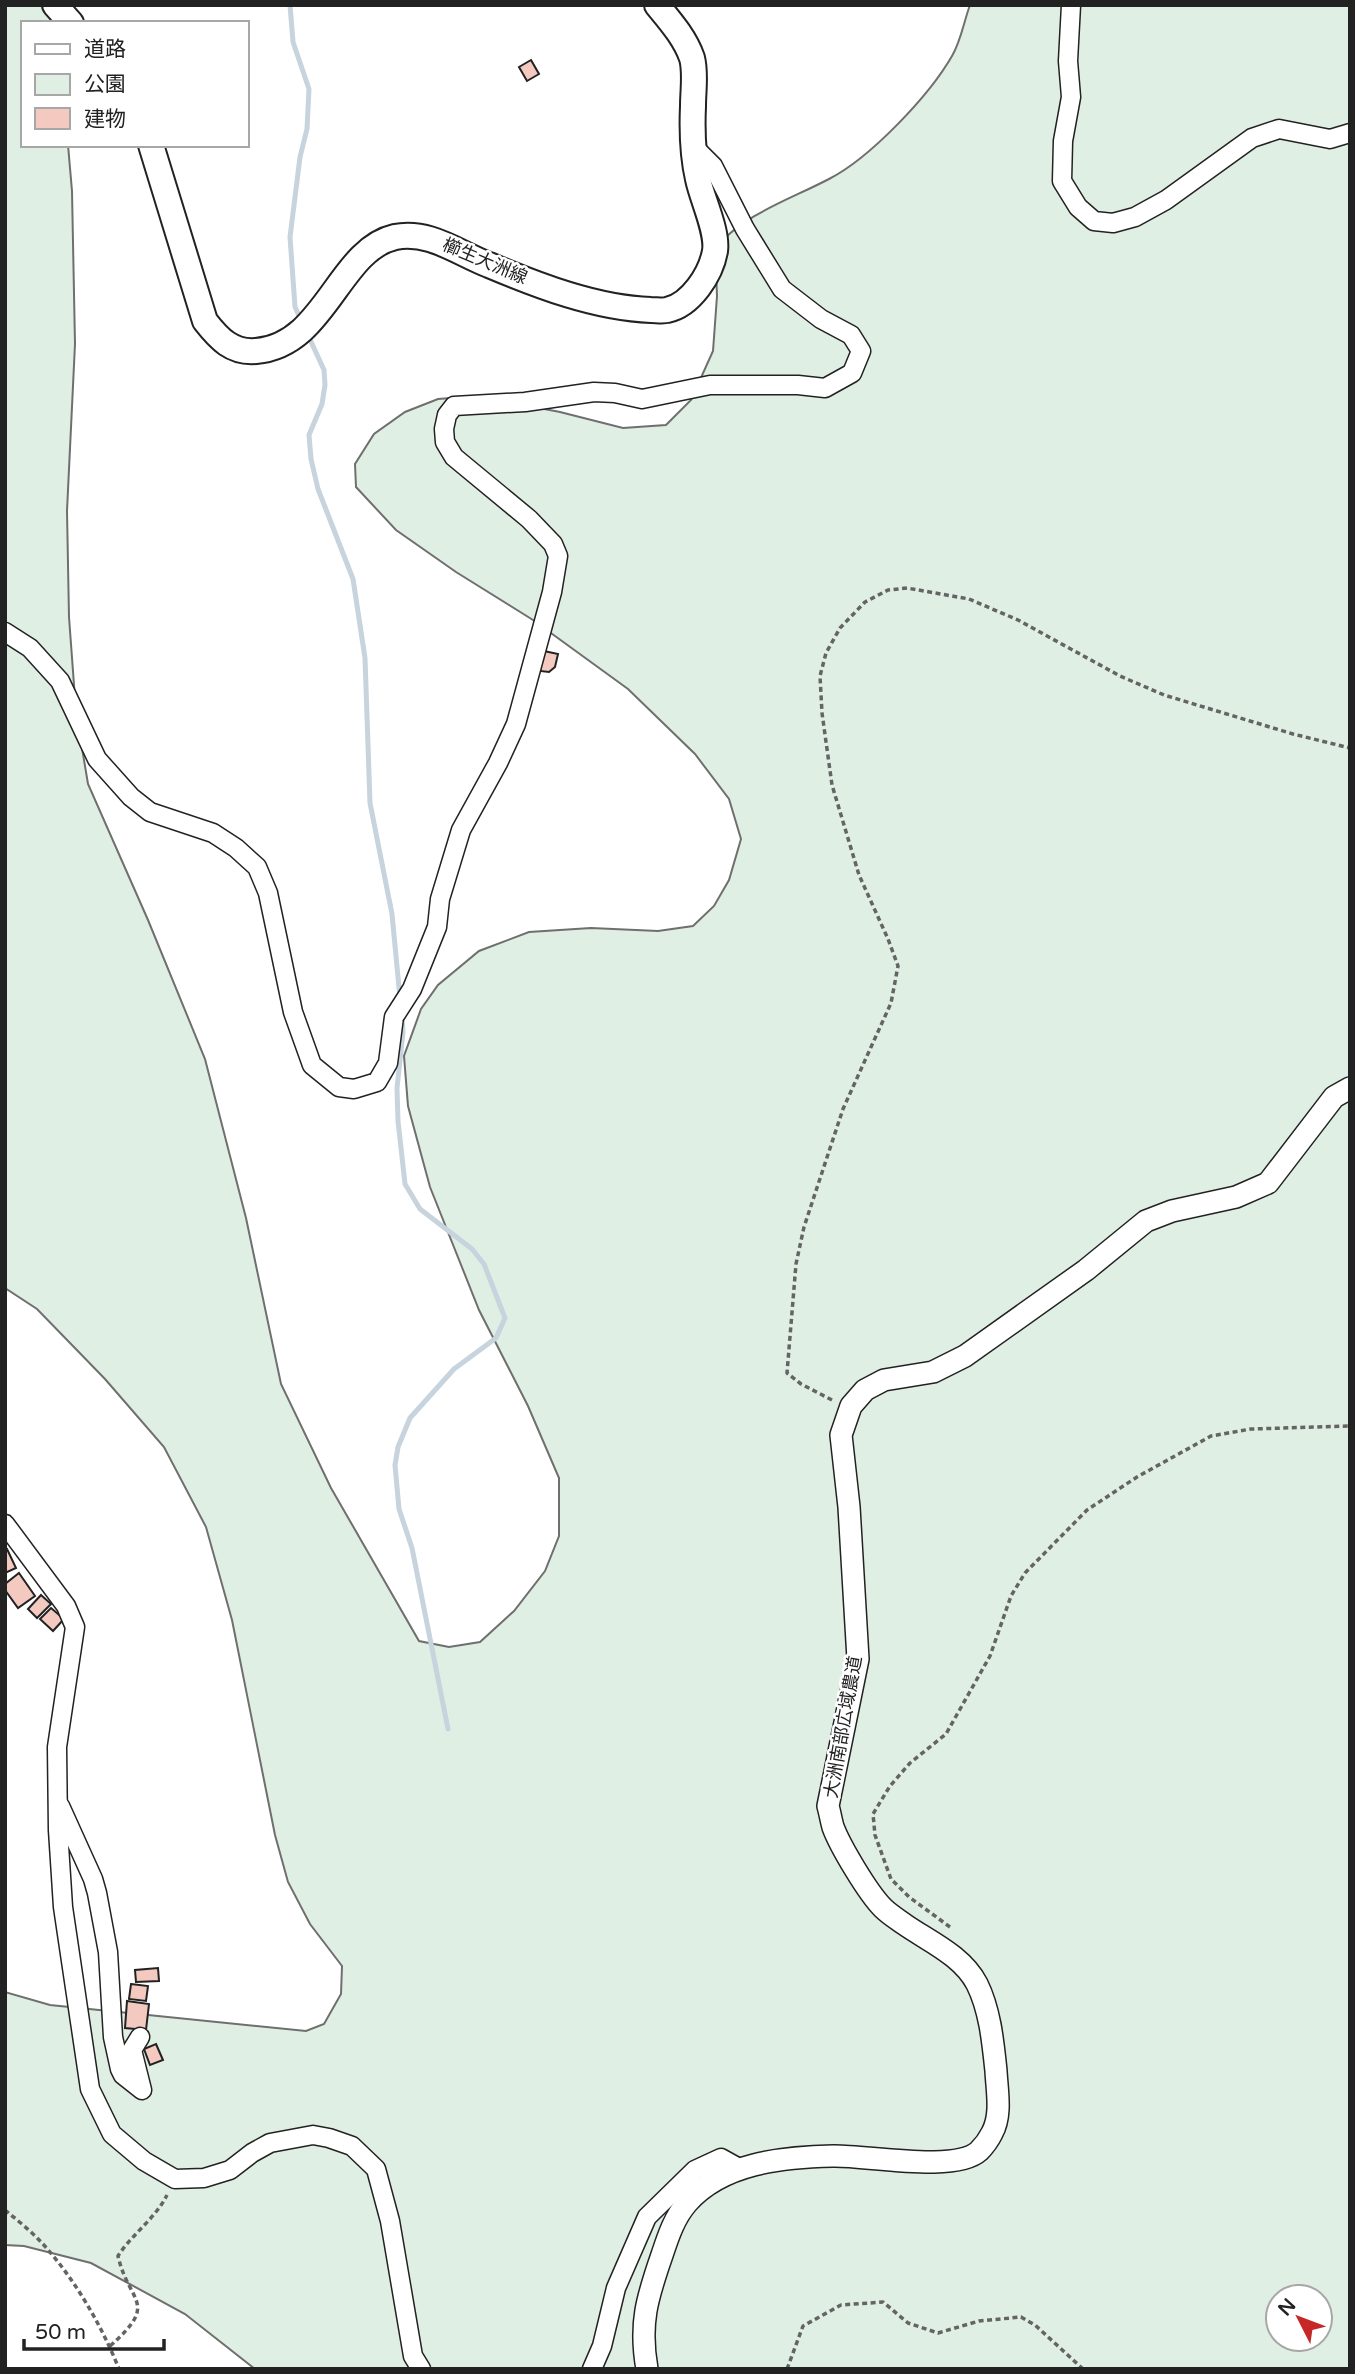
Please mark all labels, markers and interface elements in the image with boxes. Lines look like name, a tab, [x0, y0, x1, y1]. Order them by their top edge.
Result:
legend	[21, 21, 248, 147]
text: 道路	[84, 37, 126, 62]
text: 公園	[84, 72, 126, 97]
text: 建物	[84, 107, 126, 132]
street label: 櫛生大洲線	[439, 233, 531, 289]
street label: 大洲南部広域農道	[820, 1654, 866, 1800]
north arrow	[1264, 2283, 1334, 2353]
text: N	[1274, 2294, 1300, 2320]
scale bar	[24, 2308, 164, 2352]
text: 50 m	[35, 2320, 86, 2345]

